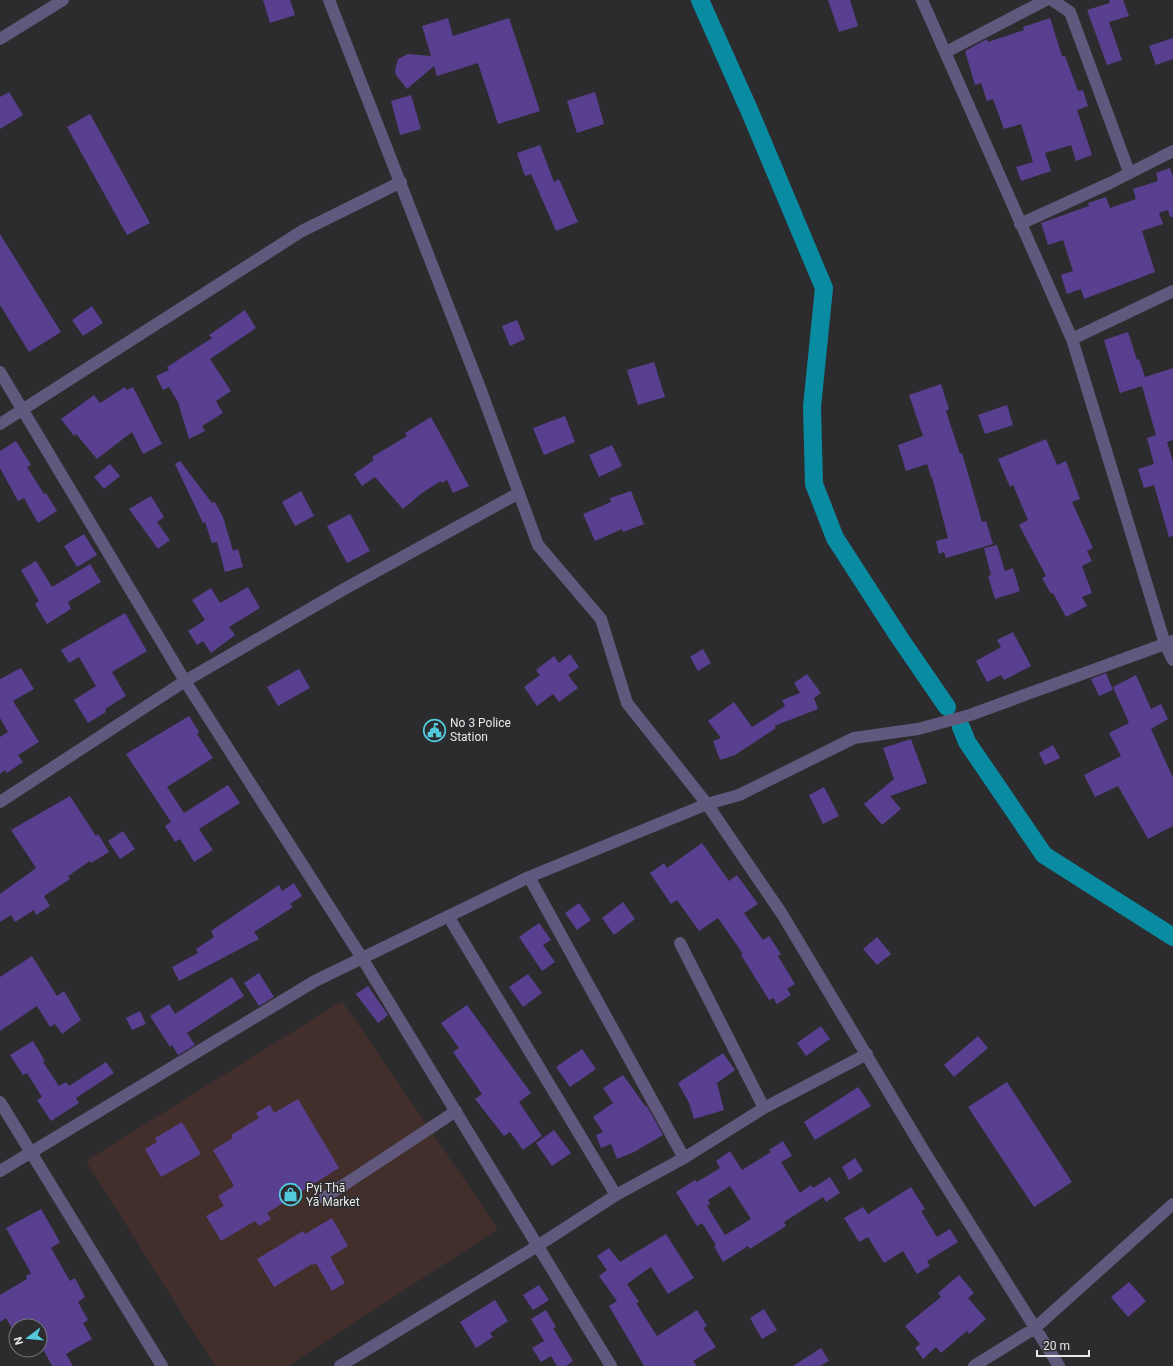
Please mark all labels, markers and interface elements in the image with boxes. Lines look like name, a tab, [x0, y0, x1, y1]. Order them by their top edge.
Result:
place label: No 3 Police Station	[450, 716, 511, 744]
public building icon: No 3 Police Station	[421, 717, 447, 743]
place label: Pyi Thā Yā Market	[306, 1181, 360, 1209]
shop icon: Pyi Thā Yā Market	[278, 1182, 304, 1208]
north arrow	[8, 1318, 48, 1358]
scale bar	[1037, 1332, 1089, 1358]
text: N	[11, 1335, 26, 1346]
text: 20 m	[1043, 1339, 1070, 1353]

